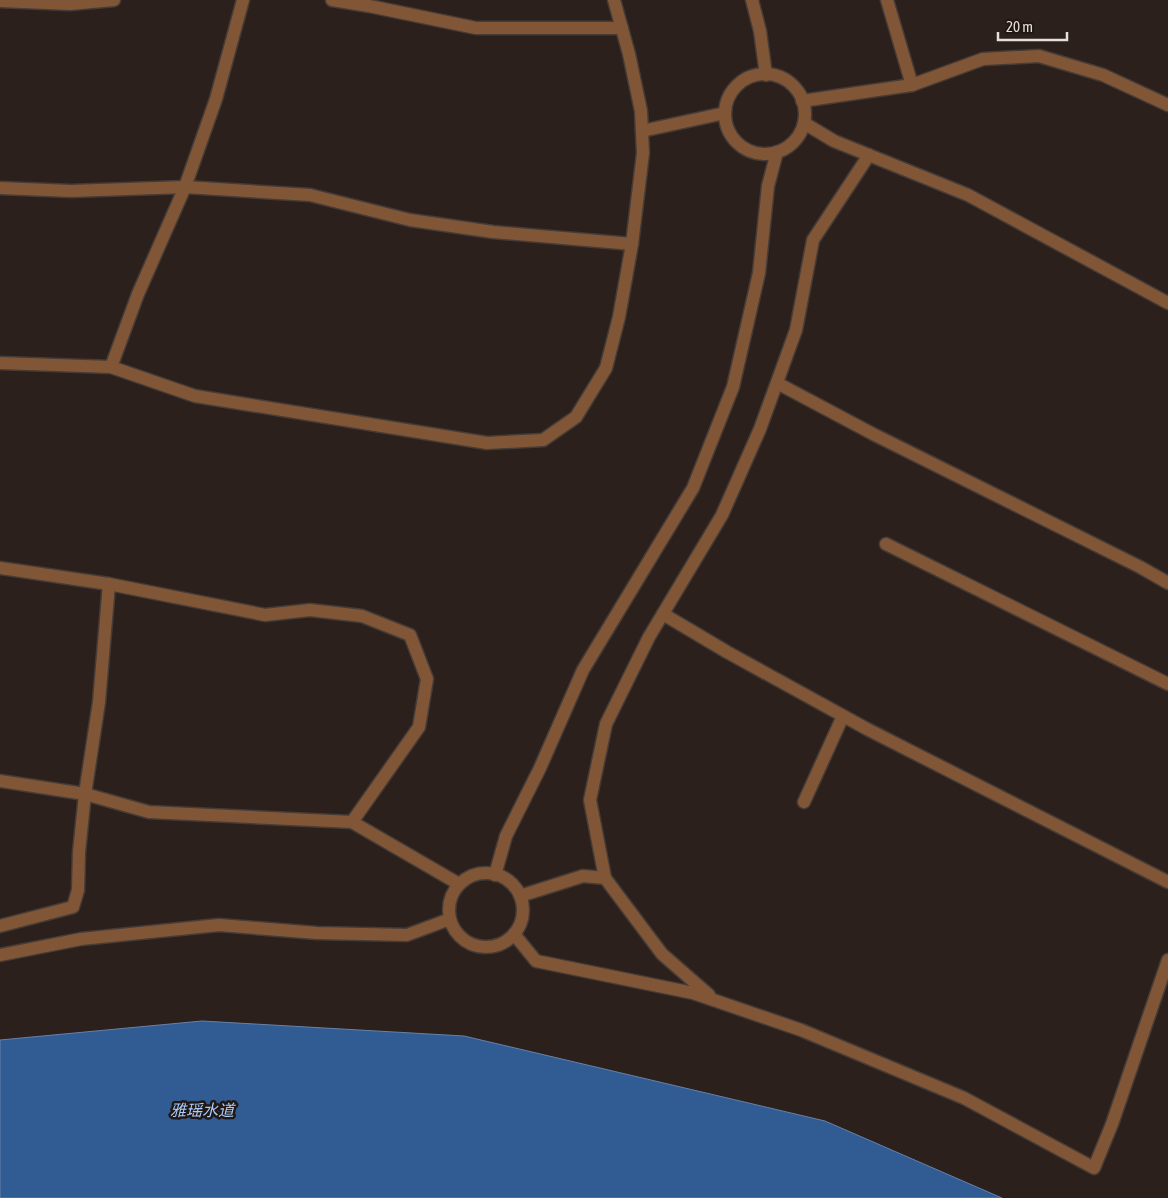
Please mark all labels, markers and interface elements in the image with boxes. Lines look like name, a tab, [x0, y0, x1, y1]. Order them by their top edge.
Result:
scale bar	[998, 10, 1067, 42]
text: 20 m	[1006, 18, 1033, 35]
water label: 雅瑶水道	[170, 1101, 236, 1119]

